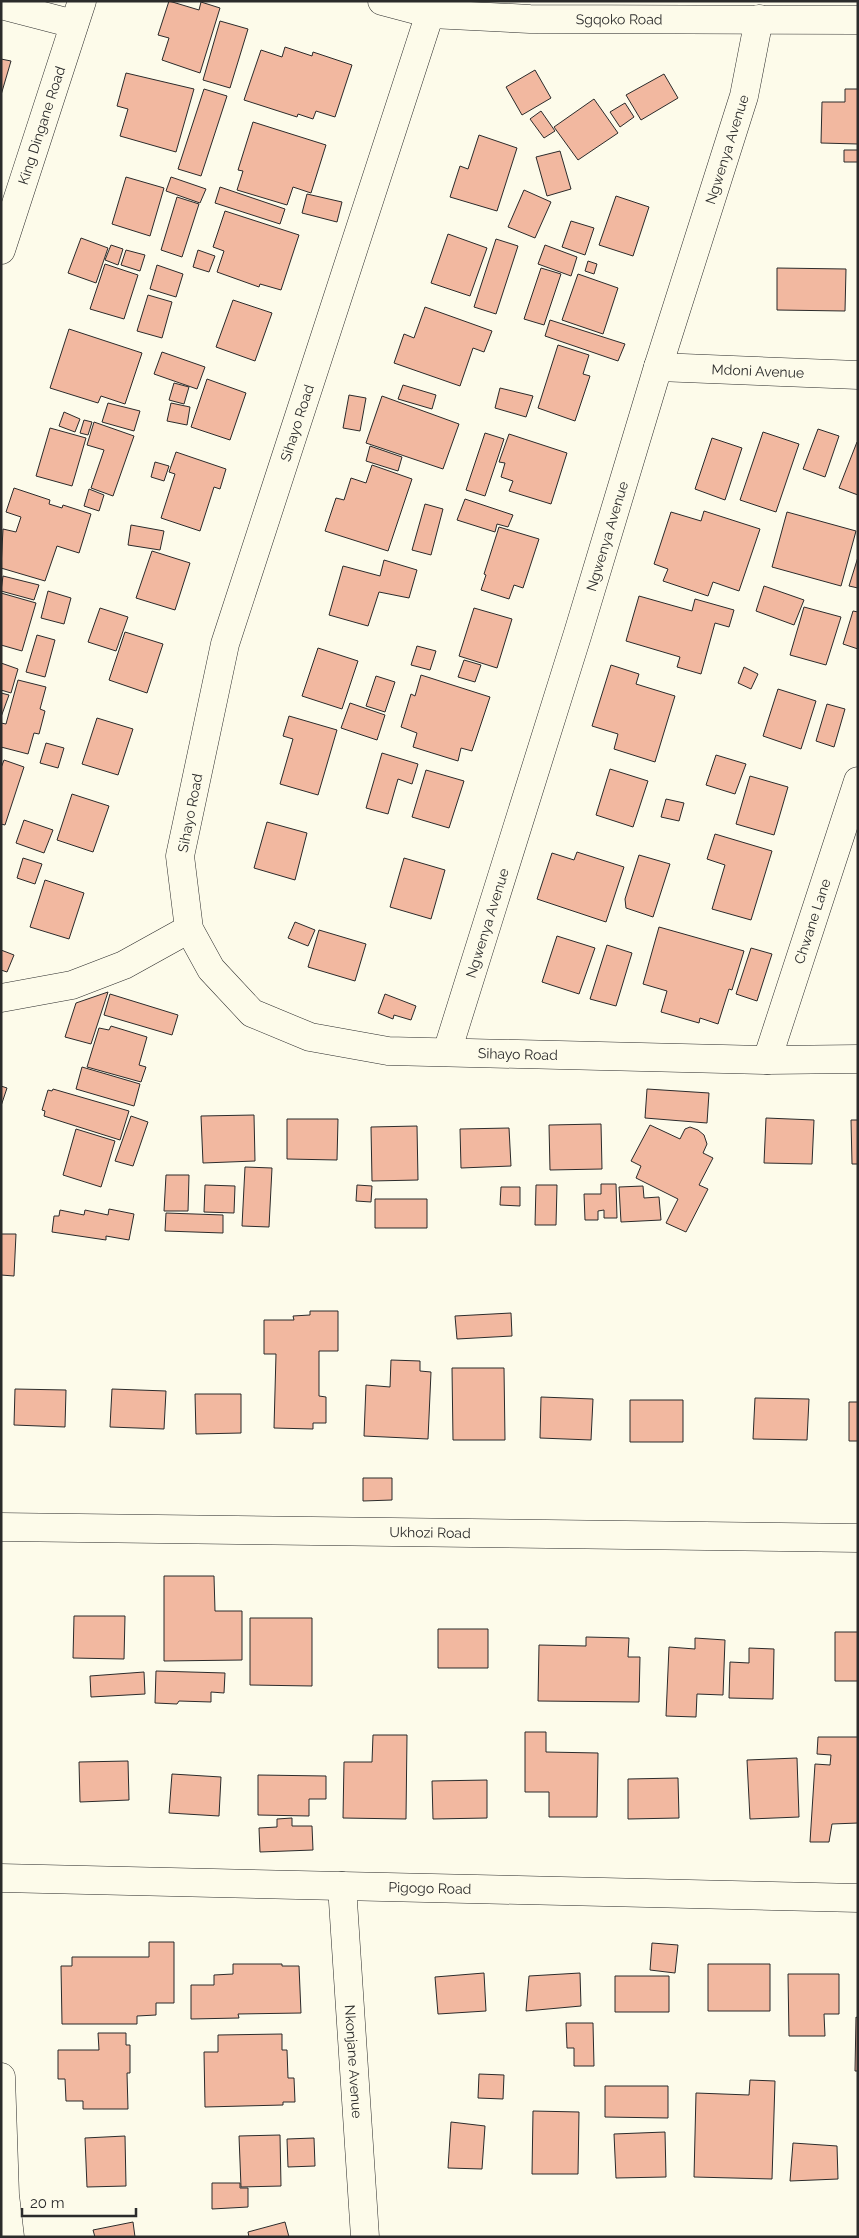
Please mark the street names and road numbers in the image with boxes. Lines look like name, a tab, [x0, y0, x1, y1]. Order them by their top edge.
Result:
street label: Sgqoko Road	[576, 11, 663, 27]
street label: King Dingane Road	[15, 64, 68, 187]
street label: Ngwenya Avenue	[702, 93, 752, 206]
street label: Mdoni Avenue	[711, 361, 805, 381]
street label: Sihayo Road	[277, 383, 317, 463]
street label: Ngwenya Avenue	[583, 479, 631, 593]
street label: Sihayo Road	[175, 772, 205, 854]
street label: Ngwenya Avenue	[463, 866, 512, 980]
street label: Chwane Lane	[791, 877, 834, 966]
street label: Sihayo Road	[478, 1045, 558, 1063]
street label: Ukhozi Road	[389, 1524, 471, 1541]
street label: Pigogo Road	[388, 1879, 472, 1897]
street label: Nkonjane Avenue	[342, 2004, 365, 2119]

